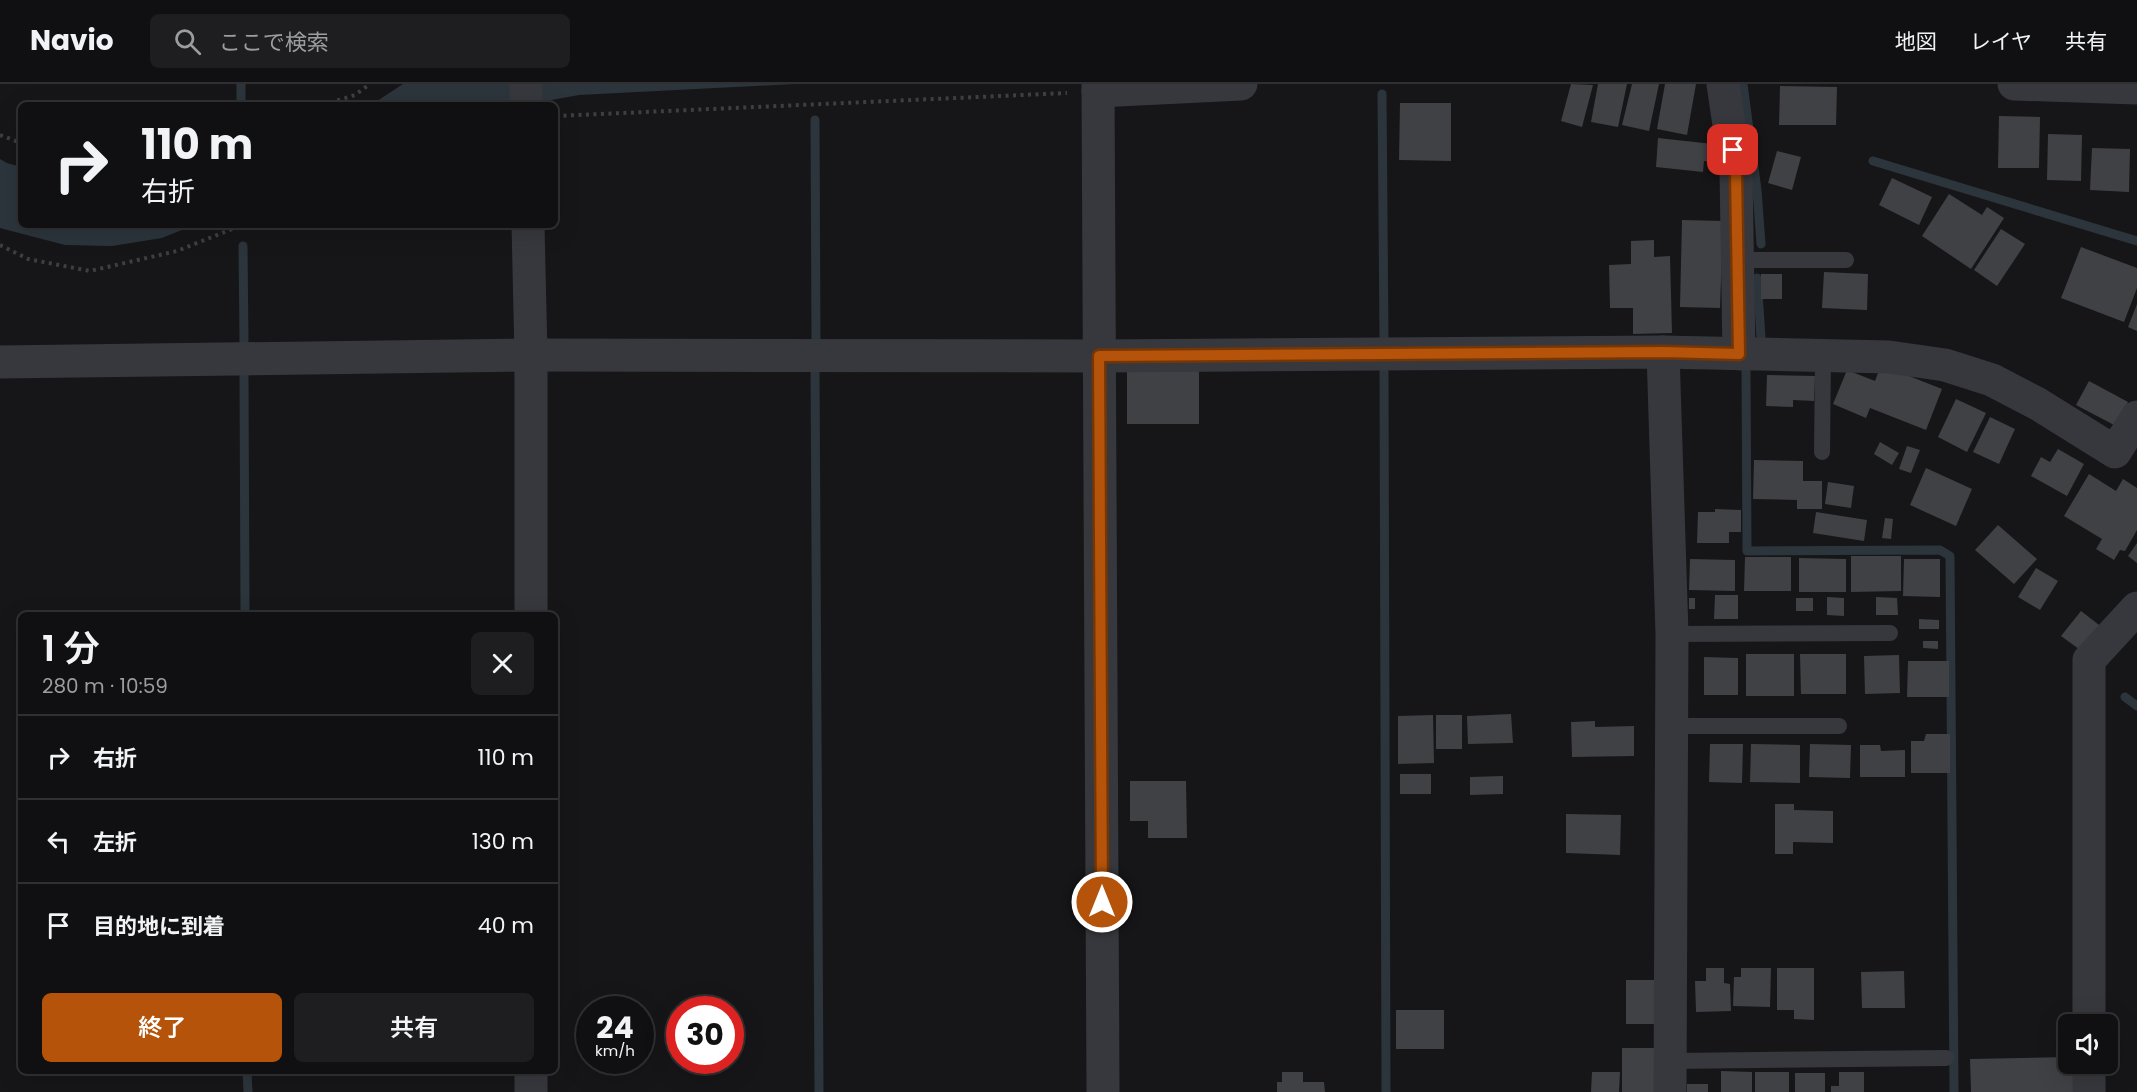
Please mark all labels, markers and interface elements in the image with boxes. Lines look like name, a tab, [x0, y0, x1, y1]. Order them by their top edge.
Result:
search box	[150, 14, 570, 68]
text: Navio	[30, 21, 114, 60]
icon: search	[171, 25, 204, 58]
text: ここで検索	[219, 27, 329, 58]
text: 地図	[1895, 27, 1937, 56]
text: レイヤ	[1970, 27, 2032, 56]
text: 共有	[2065, 27, 2107, 56]
text: 110 m	[141, 115, 253, 174]
pin	[1707, 124, 1758, 175]
icon: right	[42, 126, 120, 204]
icon: arrive	[1716, 133, 1749, 166]
text: 右折	[141, 173, 195, 210]
text: 1 分	[42, 623, 100, 674]
button: close	[471, 632, 534, 695]
text: 280 m · 10:59	[42, 672, 168, 700]
icon: right	[42, 741, 75, 774]
text: 110 m	[478, 742, 534, 773]
text: 右折	[93, 743, 137, 774]
icon: left	[42, 825, 75, 858]
text: 130 m	[472, 826, 534, 857]
text: 左折	[93, 827, 137, 858]
position arrow	[1070, 870, 1134, 934]
icon: arrive	[42, 909, 75, 942]
text: 40 m	[478, 910, 534, 941]
text: 目的地に到着	[93, 911, 225, 942]
button: 終了	[42, 993, 282, 1062]
button: 共有	[294, 993, 534, 1062]
speed limit sign: 30	[666, 996, 744, 1074]
text: 24	[596, 1006, 634, 1049]
map controls	[2058, 1014, 2118, 1074]
button: sound	[2058, 1014, 2118, 1074]
text: km/h	[595, 1040, 635, 1061]

